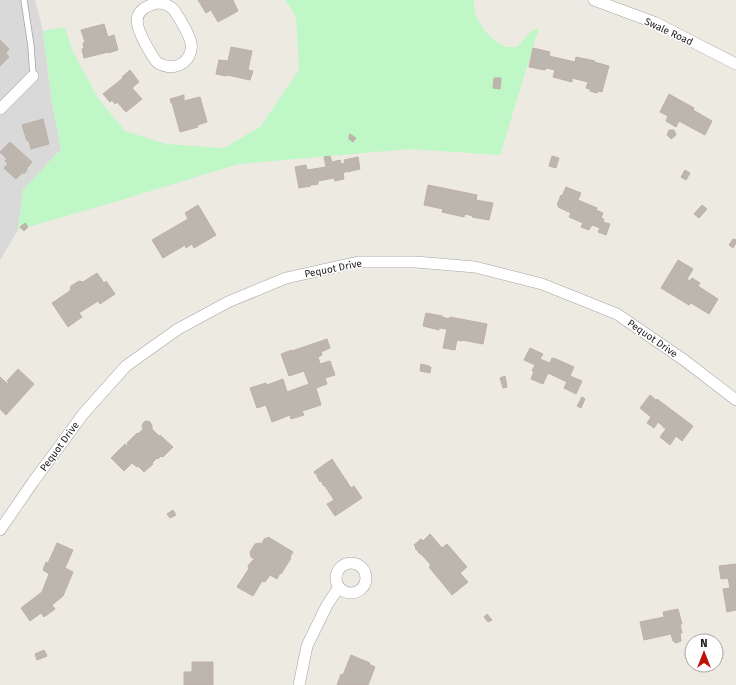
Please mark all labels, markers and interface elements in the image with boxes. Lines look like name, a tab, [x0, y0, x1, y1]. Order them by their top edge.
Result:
street label: Swale Road	[643, 16, 695, 48]
street label: Pequot Drive	[303, 258, 363, 280]
street label: Pequot Drive	[625, 317, 680, 360]
street label: Pequot Drive	[38, 419, 82, 474]
north arrow	[684, 633, 724, 673]
text: N	[700, 637, 708, 650]

